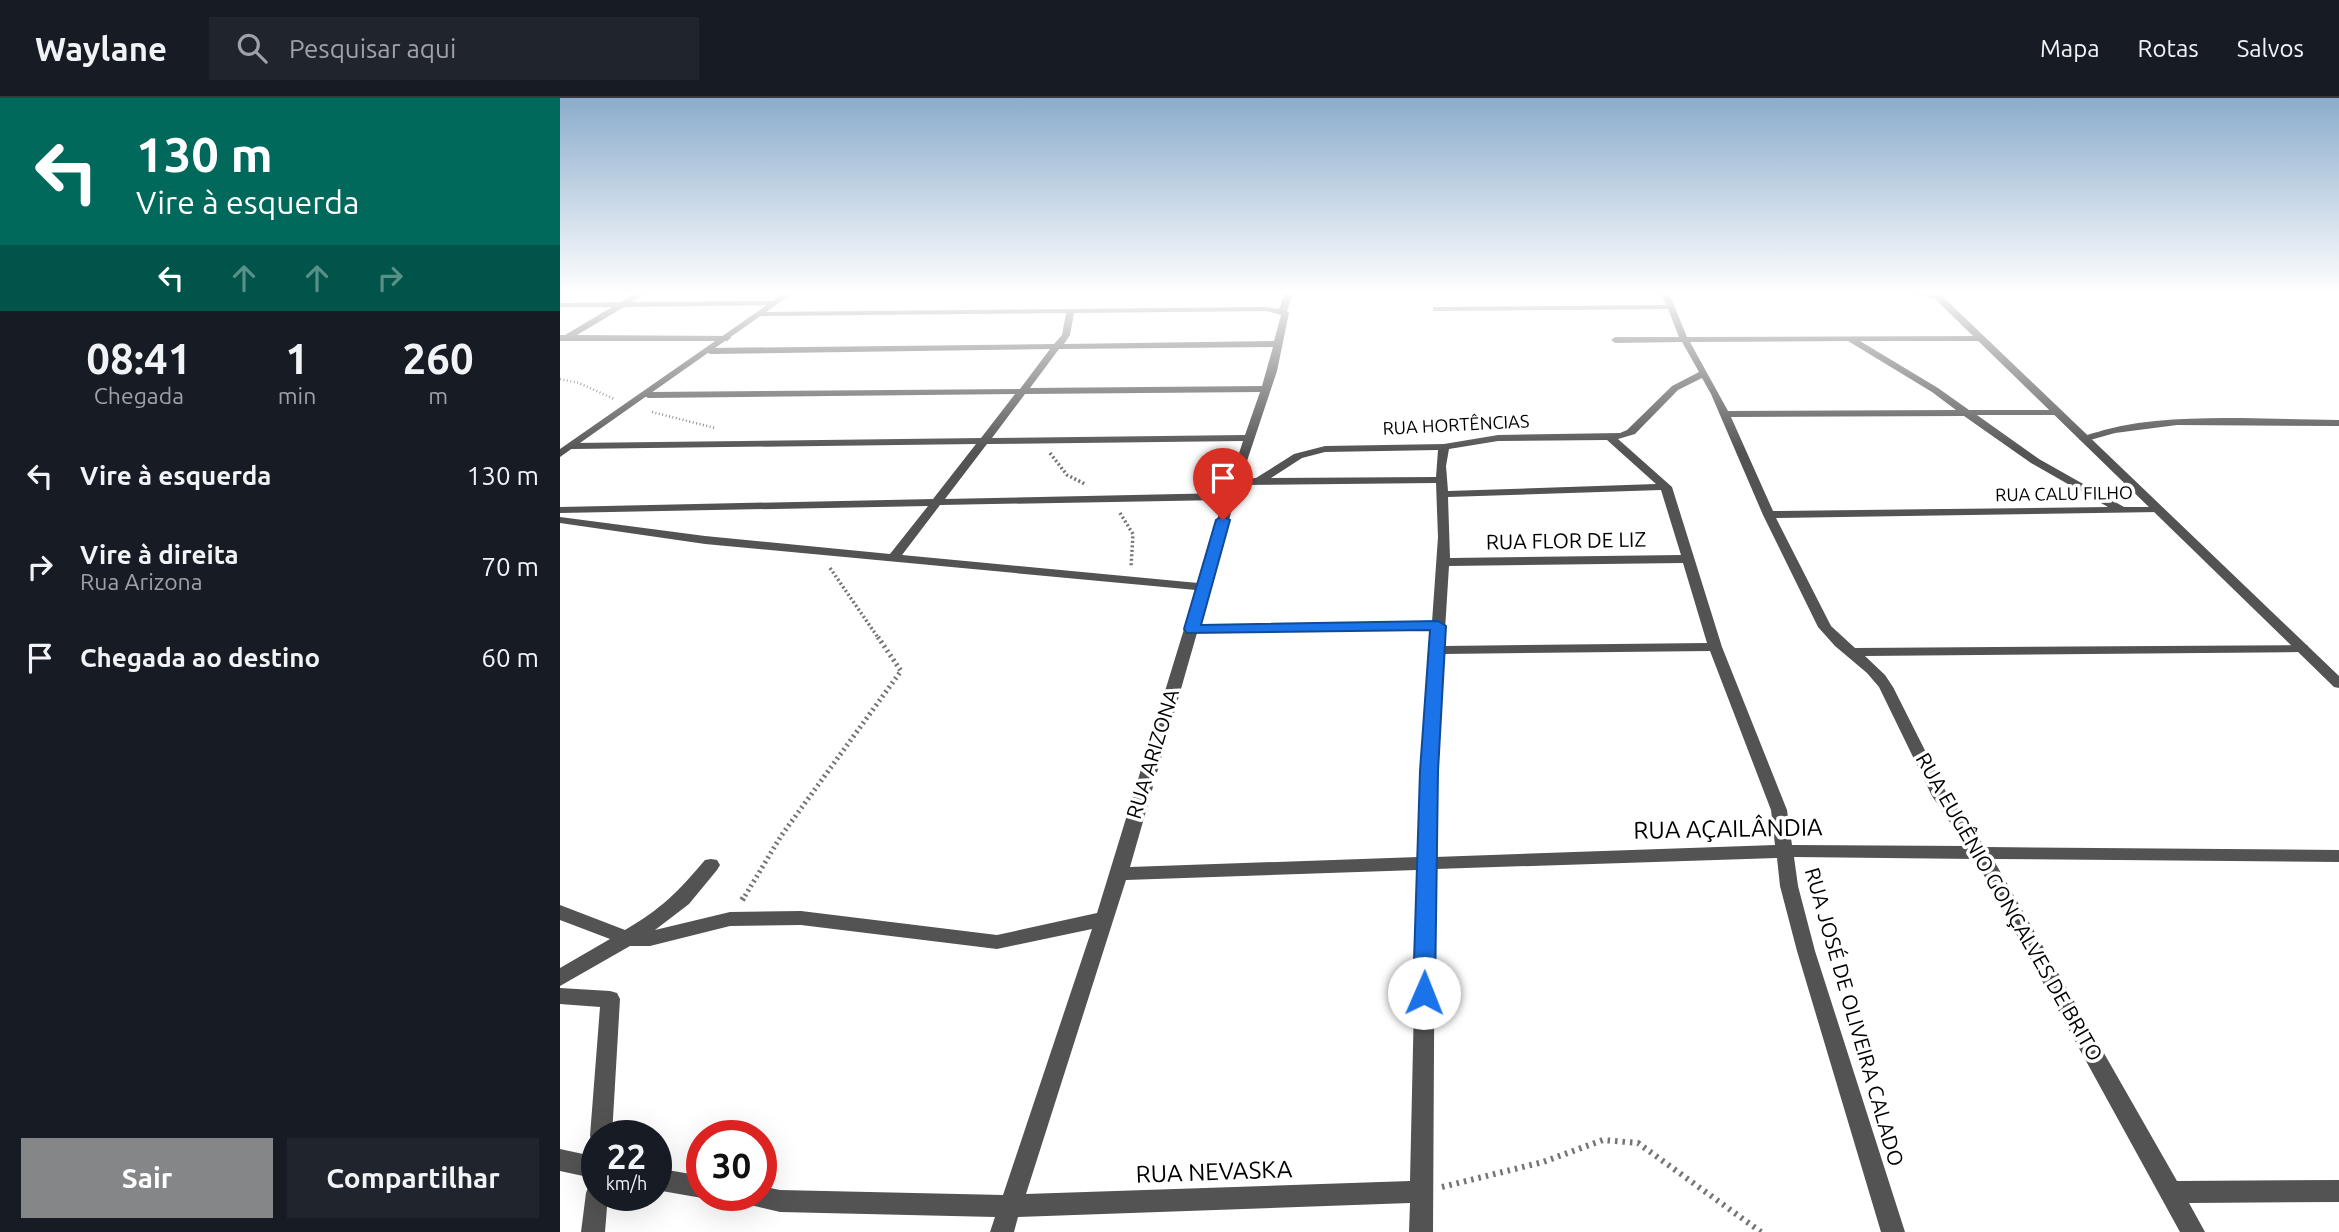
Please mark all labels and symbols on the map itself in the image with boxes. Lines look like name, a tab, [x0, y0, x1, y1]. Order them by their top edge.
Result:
street label: RUA HORTÊNCIAS	[1382, 409, 1530, 438]
pin	[1193, 448, 1253, 520]
street label: RUA CALU FILHO	[1995, 482, 2133, 504]
street label: RUA FLOR DE LIZ	[1486, 527, 1647, 553]
street label: RUA ARIZONA	[1121, 686, 1183, 822]
street label: RUA EUGÊNIO GONÇALVES DE BRITO	[1912, 748, 2108, 1065]
street label: RUA AÇAILÂNDIA	[1633, 812, 1823, 844]
street label: RUA JOSÉ DE OLIVEIRA CALADO	[1801, 865, 1909, 1169]
position arrow	[1387, 956, 1461, 1030]
speed limit sign: 30	[686, 1120, 777, 1211]
street label: RUA NEVASKA	[1135, 1155, 1293, 1188]

